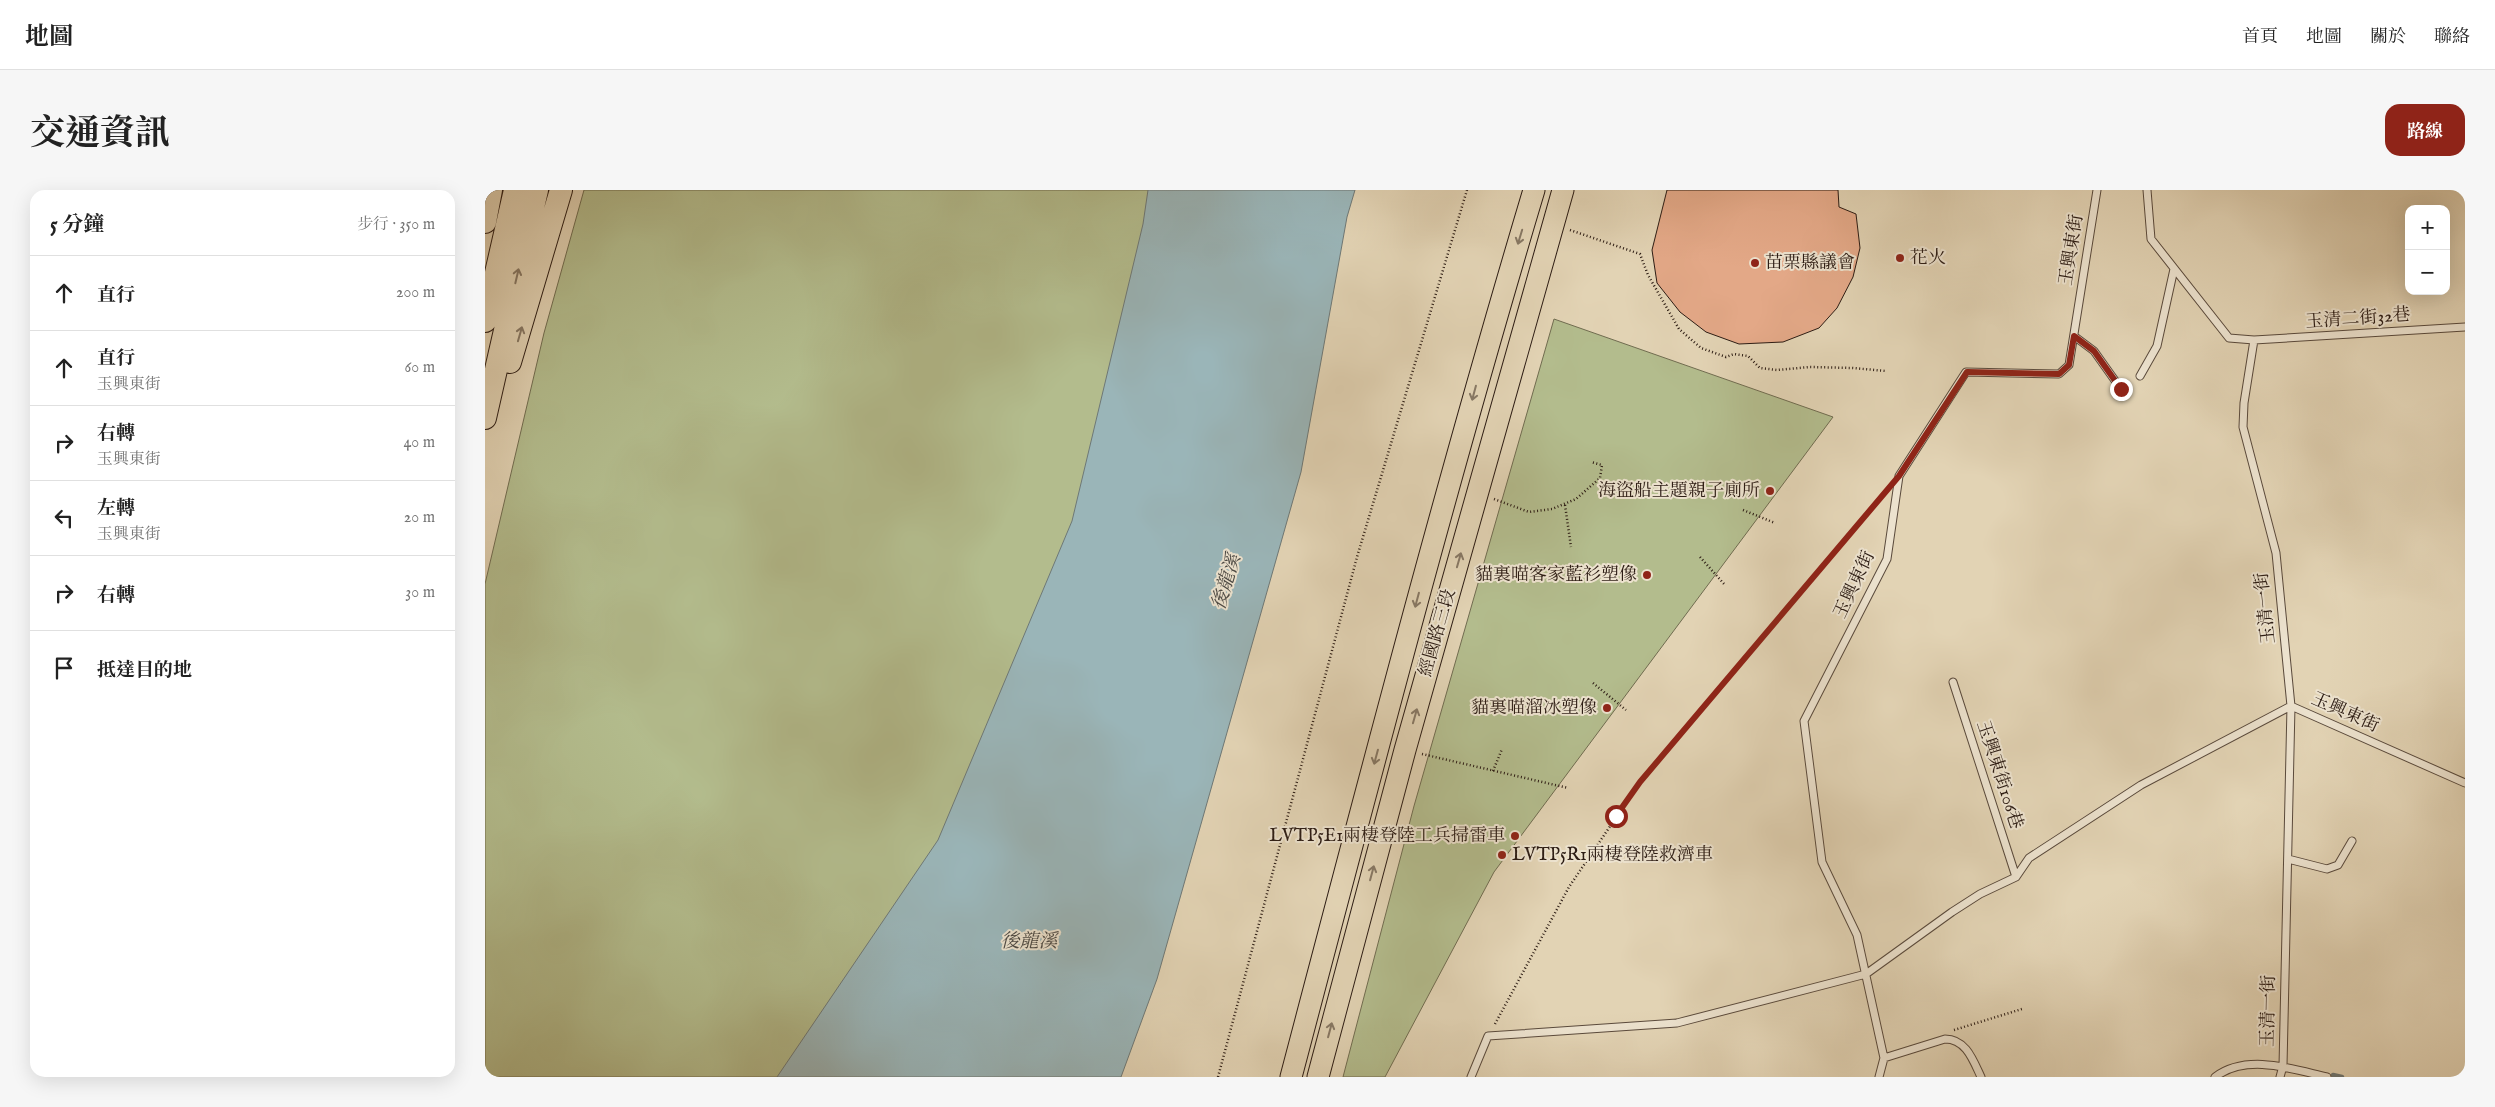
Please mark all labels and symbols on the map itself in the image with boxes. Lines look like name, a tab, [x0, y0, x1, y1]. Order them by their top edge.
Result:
street label: 玉興東街	[2055, 213, 2089, 287]
one-way arrow	[1515, 228, 1525, 244]
place label: 花火	[1910, 247, 1946, 270]
place label: 苗栗縣議會	[1765, 252, 1855, 275]
marker: 花火	[1894, 252, 1906, 264]
marker: 苗栗縣議會	[1749, 257, 1761, 269]
one-way arrow	[513, 268, 522, 284]
street label: 玉清二街32巷	[2305, 304, 2411, 334]
one-way arrow	[516, 326, 526, 342]
route end	[2110, 378, 2133, 401]
one-way arrow	[1469, 384, 1479, 400]
place label: 海盜船主題親子廁所	[1598, 480, 1760, 503]
marker: 海盜船主題親子廁所	[1764, 485, 1776, 497]
street label: 玉興東街	[1829, 548, 1881, 622]
water label: 後龍溪	[1207, 549, 1247, 613]
one-way arrow	[1454, 552, 1464, 568]
place label: 貓裏喵客家藍衫塑像	[1475, 564, 1637, 587]
marker: 貓裏喵客家藍衫塑像	[1641, 569, 1653, 581]
street label: 玉清一街	[2251, 571, 2281, 645]
street label: 經國路三段	[1415, 587, 1461, 679]
one-way arrow	[1412, 592, 1422, 608]
street label: 玉興東街	[2307, 688, 2383, 738]
place label: 貓裏喵溜冰塑像	[1471, 697, 1597, 720]
marker: 貓裏喵溜冰塑像	[1601, 702, 1613, 714]
one-way arrow	[1410, 708, 1420, 724]
street label: 玉興東街106巷	[1971, 718, 2027, 832]
one-way arrow	[1370, 748, 1380, 764]
route start	[1605, 805, 1628, 828]
place label: LVTP5E1兩棲登陸工兵掃雷車	[1269, 825, 1505, 848]
marker: LVTP5E1兩棲登陸工兵掃雷車	[1509, 830, 1521, 842]
place label: LVTP5R1兩棲登陸救濟車	[1512, 844, 1713, 867]
marker: LVTP5R1兩棲登陸救濟車	[1496, 849, 1508, 861]
one-way arrow	[1368, 865, 1377, 881]
water label: 後龍溪	[1000, 930, 1059, 954]
street label: 玉清一街	[2257, 975, 2281, 1047]
one-way arrow	[1326, 1022, 1336, 1038]

